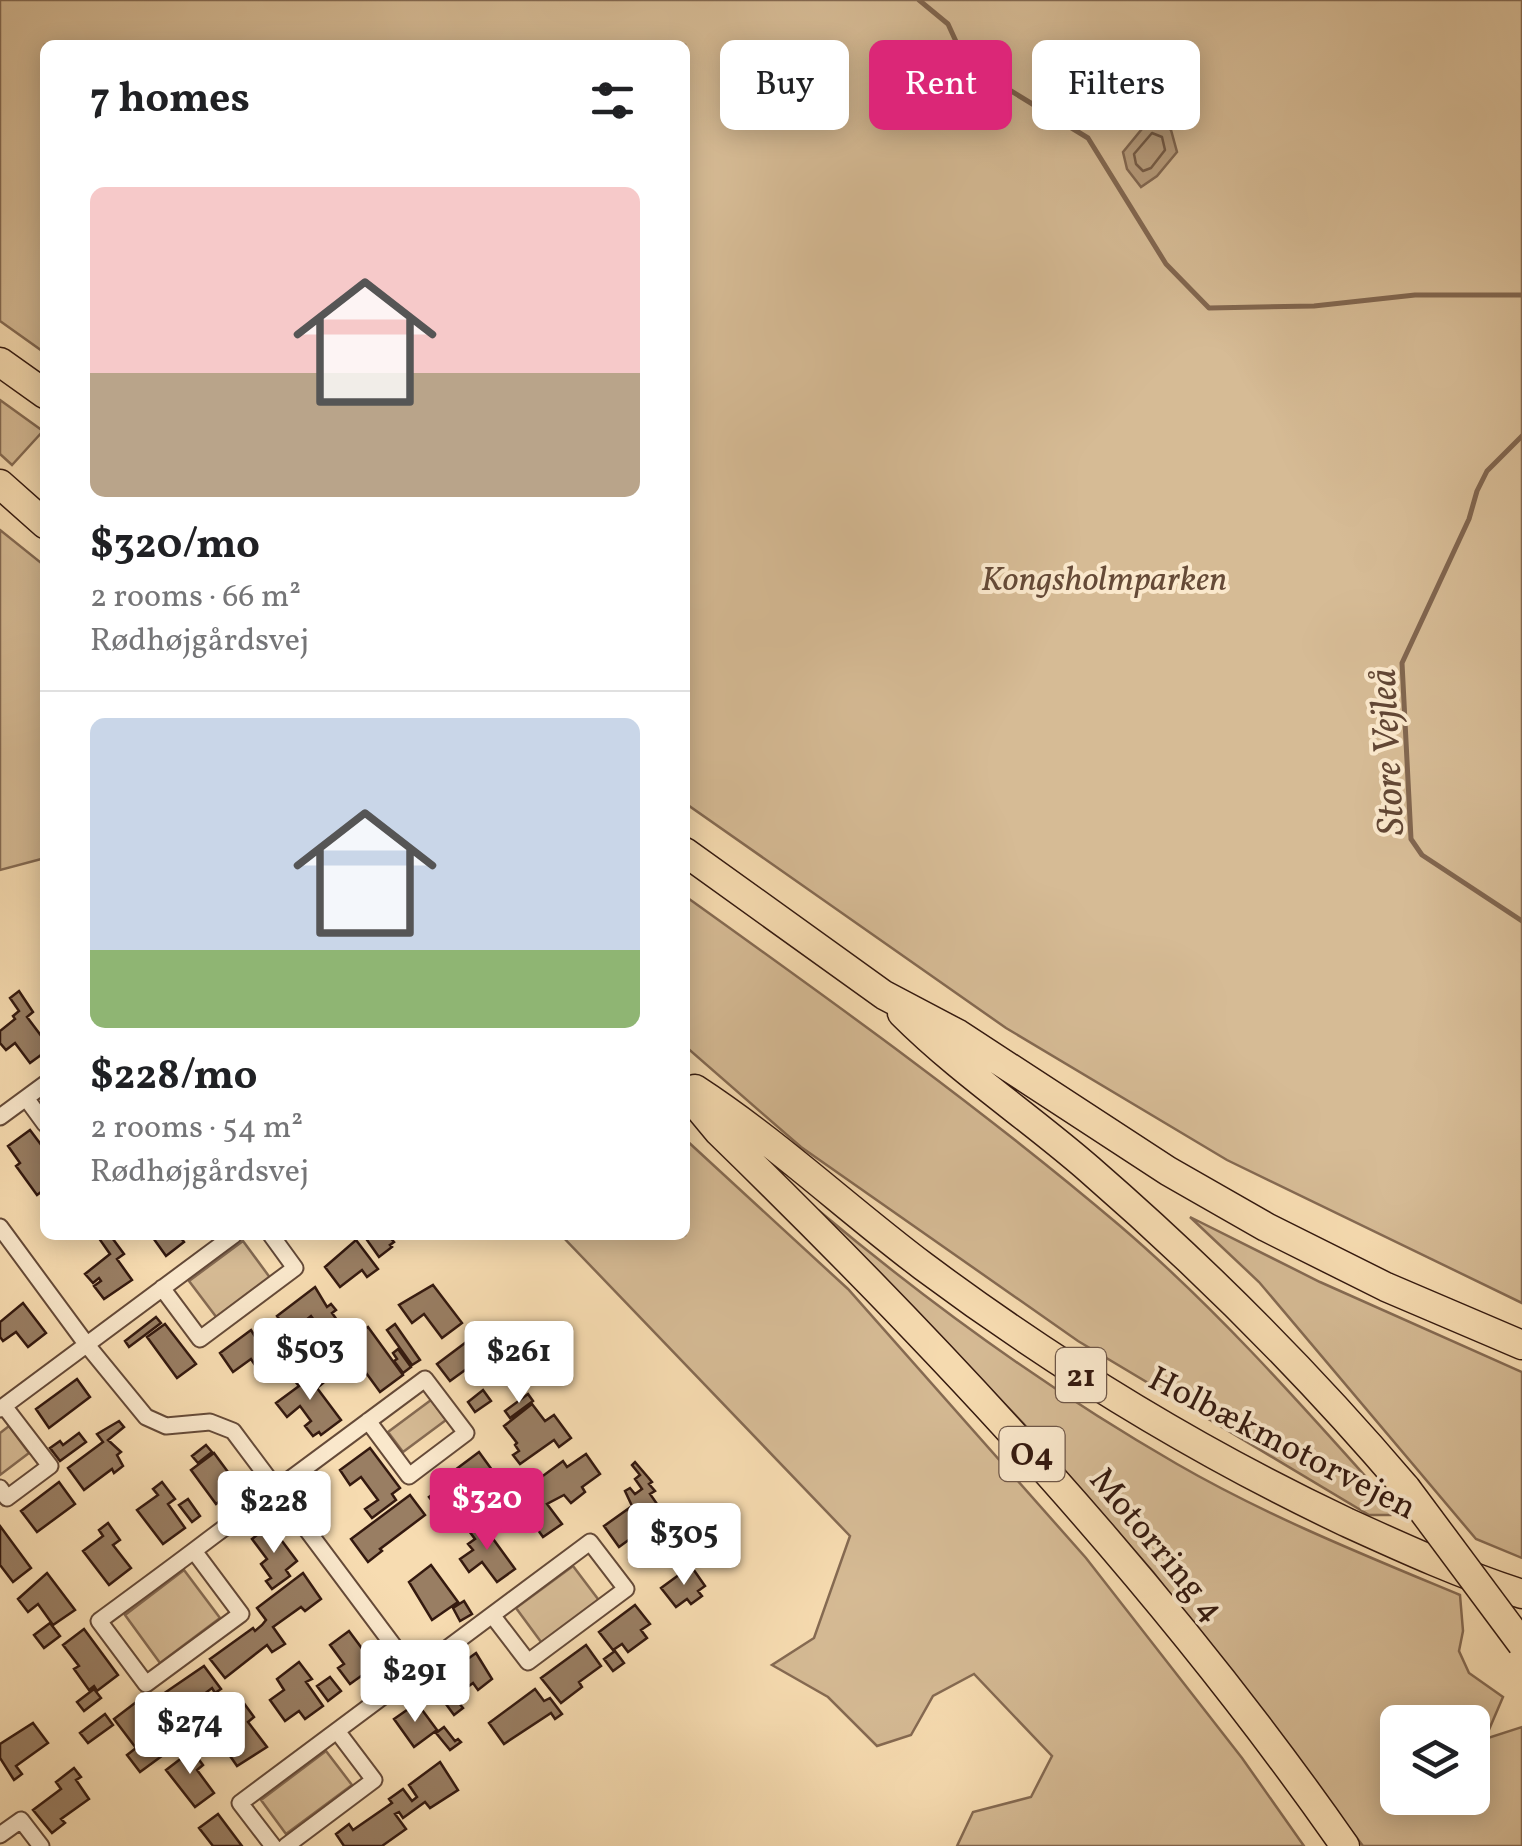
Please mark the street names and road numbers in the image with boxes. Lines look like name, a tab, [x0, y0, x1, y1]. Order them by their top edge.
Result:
road number: 21	[1056, 1348, 1106, 1402]
street label: Holbækmotorvejen	[1139, 1356, 1424, 1533]
road number: O4	[1000, 1427, 1064, 1481]
street label: Motorring 4	[1077, 1459, 1234, 1633]

